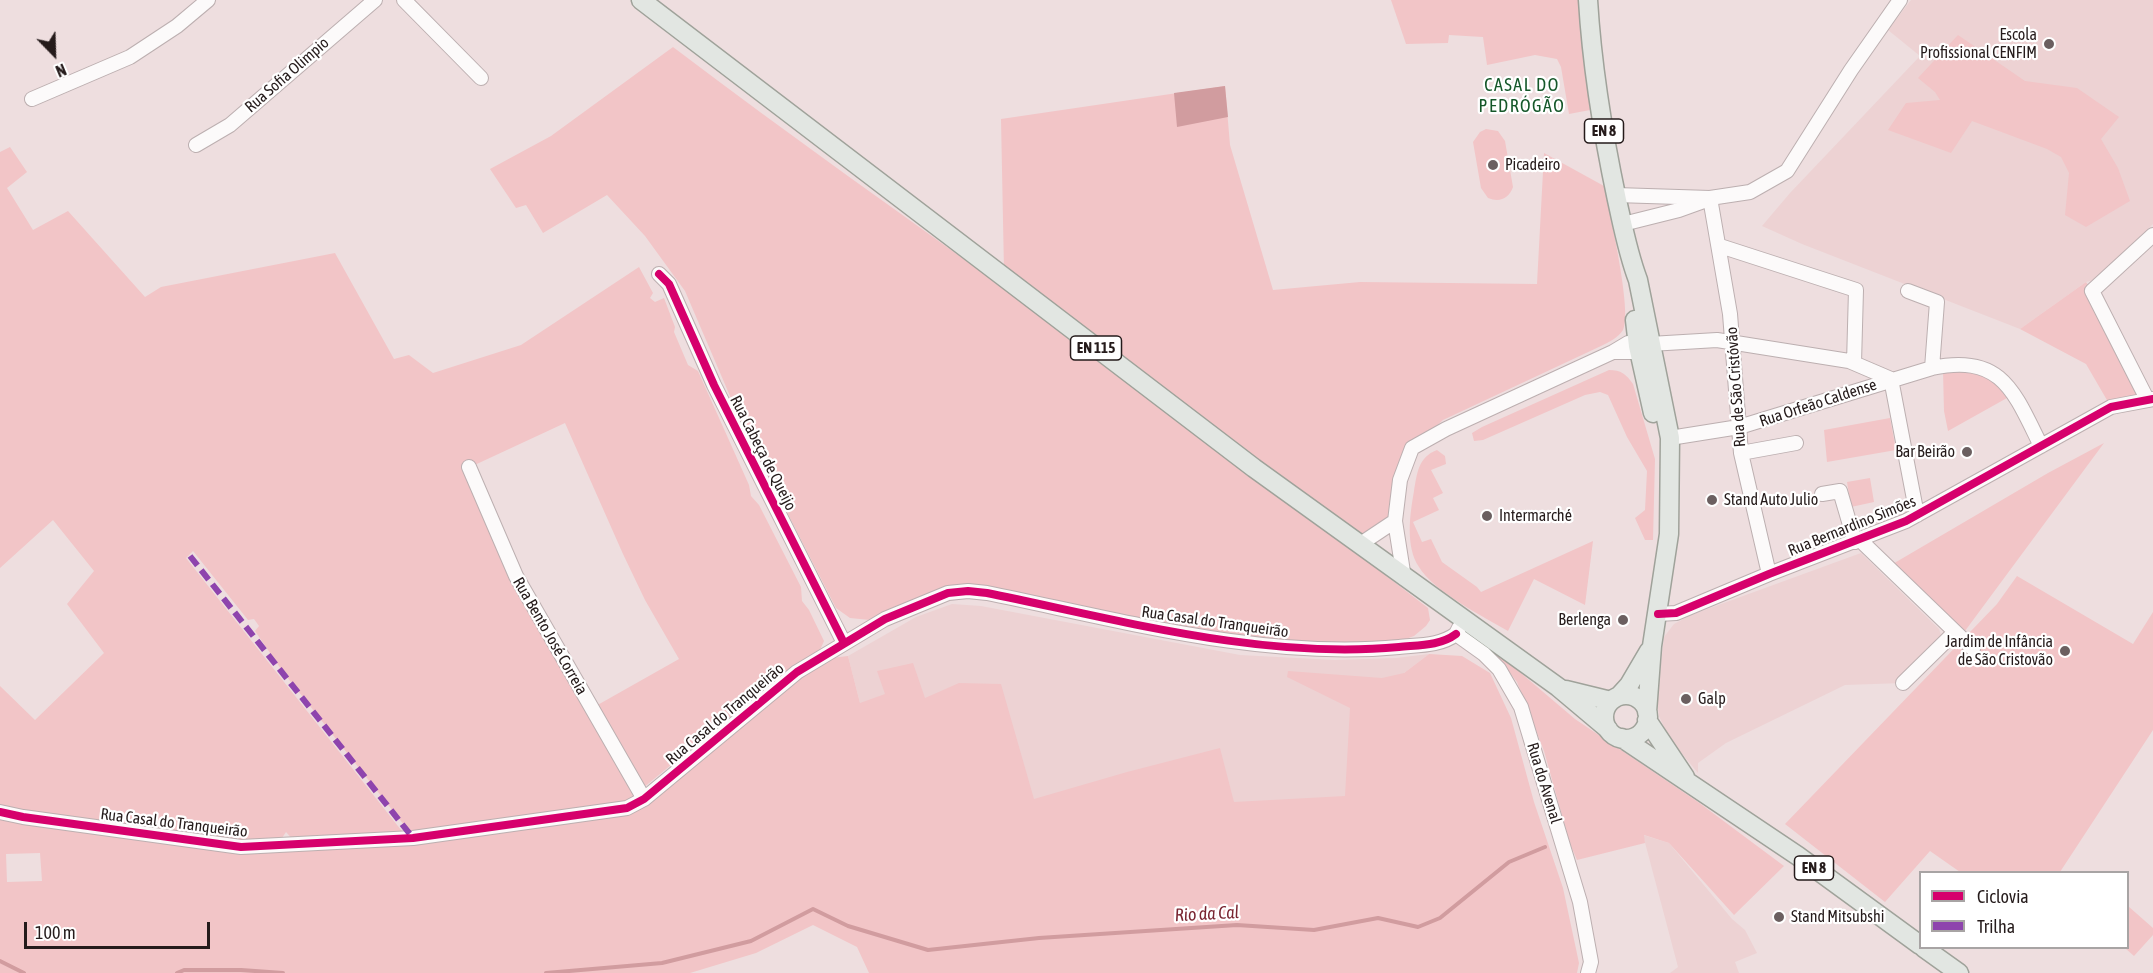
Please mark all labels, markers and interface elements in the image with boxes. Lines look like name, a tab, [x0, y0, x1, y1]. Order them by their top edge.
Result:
north arrow	[24, 24, 84, 84]
place label: Escola Profissional CENFIM	[1920, 25, 2037, 63]
street label: Rua Sofia Olimpio	[241, 33, 333, 117]
marker: Escola Profissional CENFIM	[2042, 37, 2056, 51]
text: N	[53, 60, 69, 81]
district label: CASAL DO PEDRÓGÃO	[1479, 74, 1565, 116]
road number: EN 8	[1584, 119, 1624, 143]
place label: Picadeiro	[1505, 155, 1560, 175]
marker: Picadeiro	[1486, 158, 1500, 172]
street label: Rua de São Cristóvão	[1722, 326, 1750, 448]
road number: EN 115	[1070, 336, 1122, 360]
street label: Rua Orfeão Caldense	[1757, 375, 1879, 431]
street label: Rua Cabeça de Queijo	[726, 392, 800, 514]
place label: Bar Beirão	[1895, 442, 1955, 462]
marker: Bar Beirão	[1960, 445, 1974, 459]
place label: Stand Auto Julio	[1724, 490, 1818, 510]
street label: Rua Bernardino Simões	[1785, 492, 1919, 560]
marker: Stand Auto Julio	[1705, 493, 1719, 507]
place label: Intermarché	[1499, 506, 1572, 526]
marker: Intermarché	[1480, 509, 1494, 523]
street label: Rua Bento José Correia	[509, 574, 591, 698]
street label: Rua Casal do Tranqueirão	[1140, 602, 1290, 642]
place label: Berlenga	[1558, 610, 1611, 630]
marker: Berlenga	[1616, 613, 1630, 627]
place label: Jardim de Infância de São Cristovão	[1945, 632, 2053, 670]
marker: Jardim de Infância de São Cristovão	[2058, 644, 2072, 658]
street label: Rua Casal do Tranqueirão	[662, 659, 788, 769]
place label: Galp	[1698, 689, 1726, 709]
marker: Galp	[1679, 692, 1693, 706]
street label: Rua do Avenal	[1523, 740, 1565, 826]
street label: Rua Casal do Tranqueirão	[99, 804, 249, 842]
road number: EN 8	[1794, 856, 1834, 880]
legend	[1919, 871, 2129, 949]
text: Ciclovia	[1977, 886, 2029, 907]
water label: Rio da Cal	[1174, 902, 1240, 926]
place label: Stand Mitsubshi	[1791, 907, 1884, 927]
scale bar	[27, 910, 213, 948]
marker: Stand Mitsubshi	[1772, 910, 1786, 924]
text: Trilha	[1977, 916, 2015, 937]
text: 100 m	[35, 922, 76, 943]

